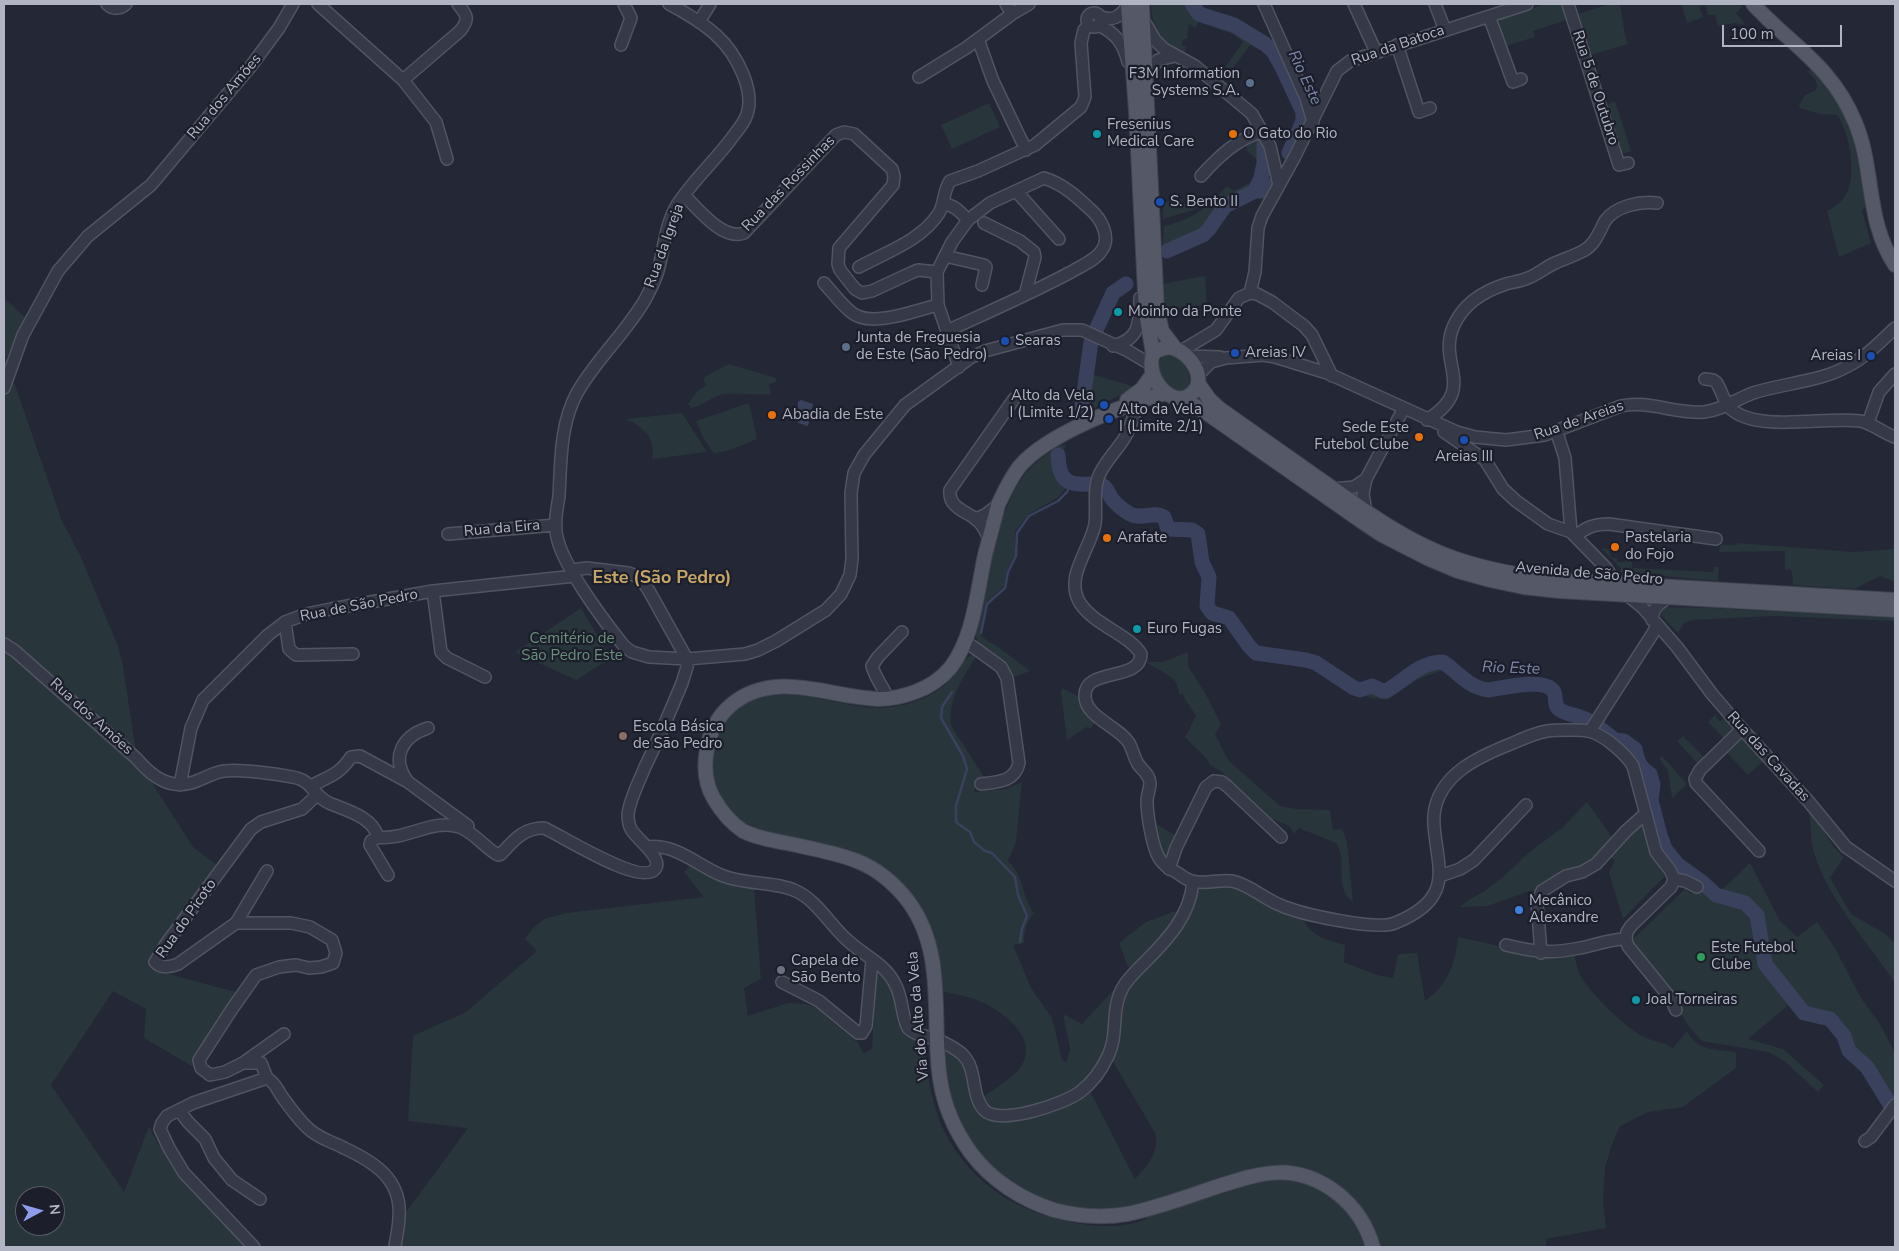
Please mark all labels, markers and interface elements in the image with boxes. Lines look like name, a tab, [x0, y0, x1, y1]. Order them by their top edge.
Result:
scale bar	[1724, 15, 1844, 47]
street label: Rua da Batoca	[1349, 22, 1447, 70]
text: 100 m	[1730, 24, 1774, 44]
street label: Rua 5 de Outubro	[1568, 28, 1622, 148]
water label: Rio Este	[1283, 48, 1325, 108]
street label: Rua dos Amões	[184, 51, 266, 143]
place label: F3M Information Systems S.A.	[1129, 65, 1240, 100]
marker: F3M Information Systems S.A.	[1244, 77, 1256, 89]
place label: Fresenius Medical Care	[1107, 116, 1194, 151]
place label: O Gato do Rio	[1243, 125, 1337, 143]
marker: Fresenius Medical Care	[1091, 128, 1103, 140]
marker: O Gato do Rio	[1227, 128, 1239, 140]
street label: Rua das Rossinhas	[739, 132, 839, 236]
place label: S. Bento II	[1170, 193, 1238, 211]
marker: S. Bento II	[1154, 196, 1166, 208]
street label: Rua da Igreja	[641, 201, 689, 291]
place label: Moinho da Ponte	[1128, 303, 1242, 321]
marker: Moinho da Ponte	[1112, 306, 1124, 318]
place label: Junta de Freguesia de Este (São Pedro)	[856, 329, 988, 364]
place label: Searas	[1015, 332, 1061, 350]
marker: Searas	[999, 335, 1011, 347]
marker: Junta de Freguesia de Este (São Pedro)	[840, 341, 852, 353]
place label: Areias IV	[1245, 344, 1306, 362]
marker: Areias IV	[1229, 347, 1241, 359]
place label: Areias I	[1810, 347, 1861, 365]
marker: Areias I	[1865, 350, 1877, 362]
place label: Alto da Vela I (Limite 1/2)	[1010, 387, 1094, 422]
street label: Rua de Areias	[1532, 397, 1626, 445]
marker: Alto da Vela I (Limite 1/2)	[1098, 399, 1110, 411]
place label: Alto da Vela I (Limite 2/1)	[1119, 401, 1203, 436]
place label: Abadia de Este	[782, 406, 883, 424]
marker: Abadia de Este	[766, 409, 778, 421]
marker: Alto da Vela I (Limite 2/1)	[1103, 413, 1115, 425]
place label: Sede Este Futebol Clube	[1314, 419, 1409, 454]
marker: Sede Este Futebol Clube	[1413, 431, 1425, 443]
marker: Areias III	[1458, 434, 1470, 446]
place label: Areias III	[1435, 448, 1493, 466]
street label: Rua da Eira	[463, 517, 541, 541]
place label: Arafate	[1117, 529, 1167, 547]
place label: Pastelaria do Fojo	[1625, 529, 1692, 564]
marker: Arafate	[1101, 532, 1113, 544]
marker: Pastelaria do Fojo	[1609, 541, 1621, 553]
street label: Avenida de São Pedro	[1514, 559, 1664, 589]
district label: Este (São Pedro)	[592, 568, 732, 590]
street label: Rua de São Pedro	[299, 586, 419, 626]
place label: Euro Fugas	[1147, 620, 1222, 638]
marker: Euro Fugas	[1131, 623, 1143, 635]
park label: Cemitério de São Pedro Este	[521, 630, 623, 665]
water label: Rio Este	[1482, 658, 1540, 680]
street label: Rua dos Amões	[46, 675, 136, 759]
street label: Rua das Cavadas	[1723, 708, 1813, 806]
place label: Escola Básica de São Pedro	[633, 718, 724, 753]
marker: Escola Básica de São Pedro	[617, 730, 629, 742]
street label: Rua do Picoto	[153, 876, 221, 962]
place label: Mecânico Alexandre	[1529, 892, 1599, 927]
marker: Mecânico Alexandre	[1513, 904, 1525, 916]
place label: Este Futebol Clube	[1711, 939, 1795, 974]
street label: Via do Alto da Vela	[904, 951, 934, 1081]
marker: Este Futebol Clube	[1695, 951, 1707, 963]
place label: Capela de São Bento	[791, 952, 861, 987]
marker: Capela de São Bento	[775, 964, 787, 976]
place label: Joal Torneiras	[1646, 991, 1737, 1009]
marker: Joal Torneiras	[1630, 994, 1642, 1006]
north arrow	[15, 1186, 65, 1236]
text: N	[44, 1203, 64, 1216]

